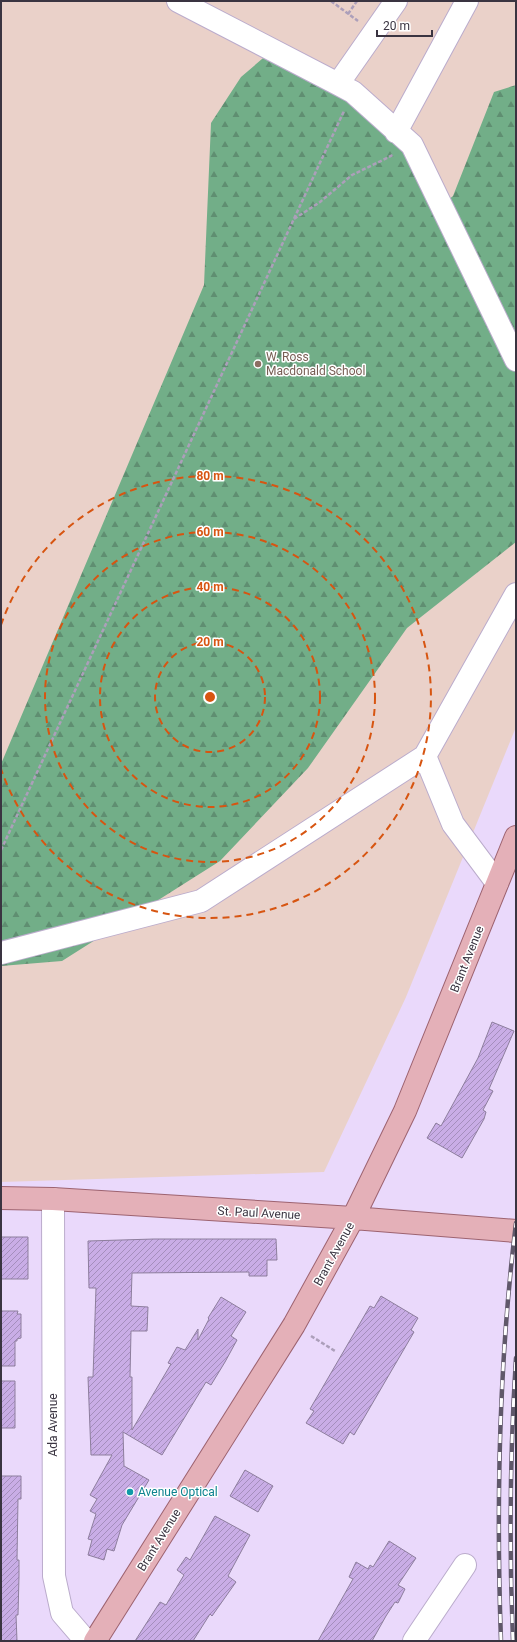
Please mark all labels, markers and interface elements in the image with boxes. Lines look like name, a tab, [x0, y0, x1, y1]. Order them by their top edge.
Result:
scale bar	[377, 12, 432, 38]
text: 20 m	[383, 19, 410, 33]
place label: W. Ross Macdonald School	[266, 350, 365, 378]
marker: W. Ross Macdonald School	[253, 359, 263, 369]
text: 80 m	[196, 469, 224, 483]
text: 60 m	[196, 525, 224, 539]
text: 40 m	[196, 580, 224, 594]
text: 20 m	[196, 635, 224, 649]
centre of rings	[203, 690, 217, 704]
street label: Brant Avenue	[447, 924, 487, 994]
street label: St. Paul Avenue	[217, 1204, 301, 1222]
street label: Brant Avenue	[311, 1220, 357, 1288]
street label: Ada Avenue	[46, 1393, 60, 1457]
place label: Avenue Optical	[138, 1485, 218, 1499]
marker: Avenue Optical	[125, 1487, 135, 1497]
street label: Brant Avenue	[134, 1506, 184, 1574]

